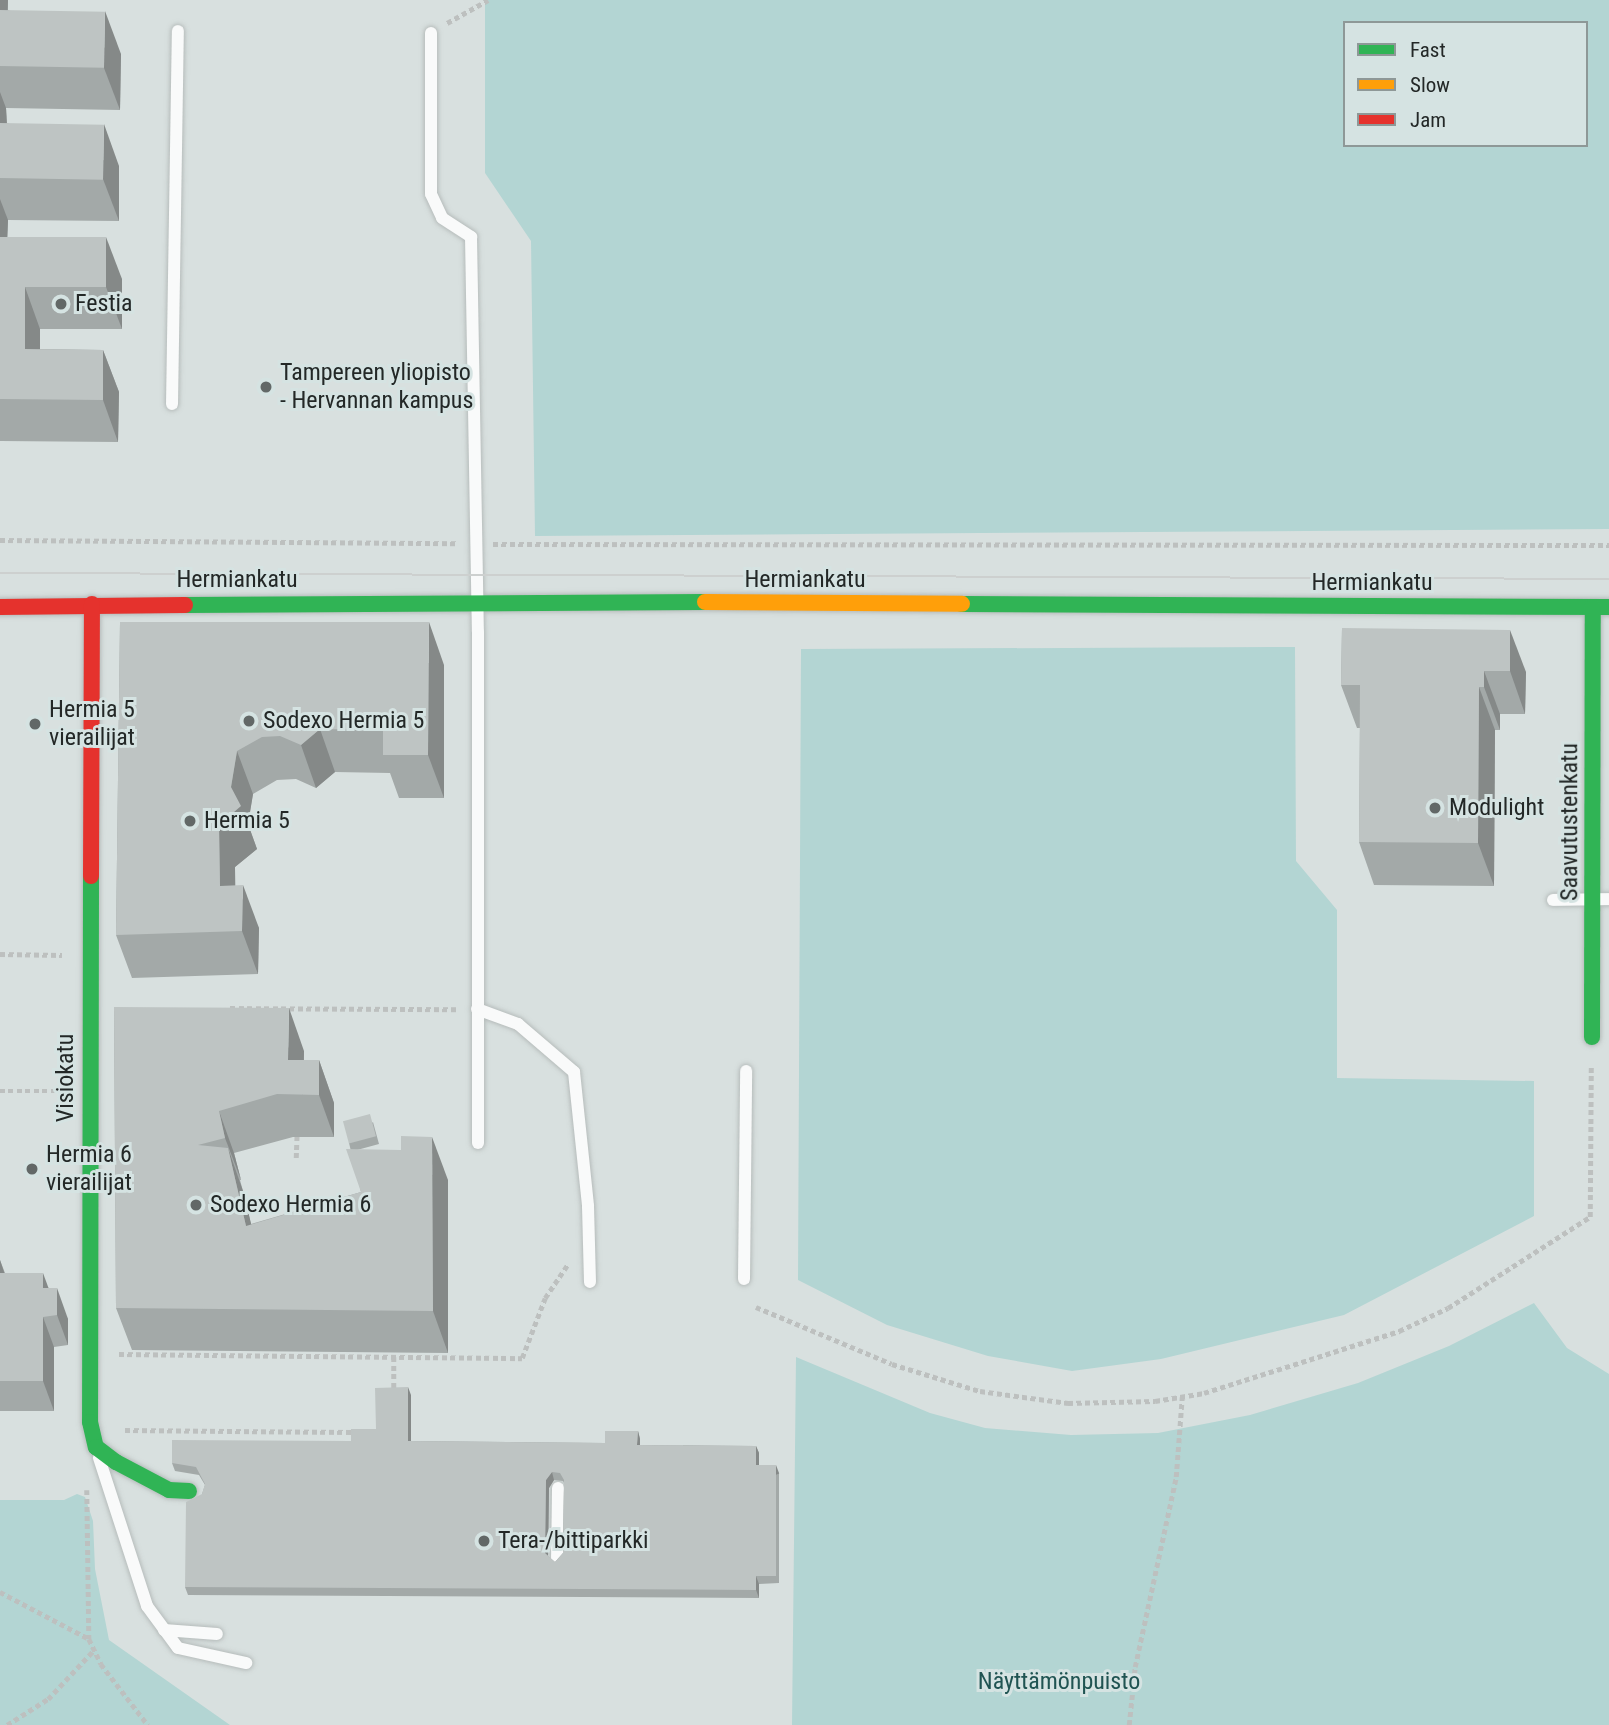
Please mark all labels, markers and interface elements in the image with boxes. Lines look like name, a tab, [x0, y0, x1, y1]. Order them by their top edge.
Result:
legend	[1343, 21, 1588, 147]
text: Fast	[1410, 38, 1446, 62]
text: Slow	[1410, 73, 1450, 97]
text: Jam	[1410, 108, 1446, 132]
place label: Festia	[75, 290, 133, 318]
marker: Festia	[53, 296, 69, 312]
place label: Tampereen yliopisto - Hervannan kampus	[280, 359, 473, 415]
marker: Tampereen yliopisto - Hervannan kampus	[258, 379, 274, 395]
street label: Hermiankatu	[176, 566, 298, 594]
street label: Hermiankatu	[744, 566, 866, 594]
street label: Hermiankatu	[1311, 569, 1433, 597]
place label: Hermia 5 vierailijat	[49, 696, 135, 752]
place label: Sodexo Hermia 5	[263, 707, 424, 735]
marker: Sodexo Hermia 5	[241, 713, 257, 729]
marker: Hermia 5 vierailijat	[27, 716, 43, 732]
street label: Saavutustenkatu	[1556, 743, 1584, 901]
place label: Modulight	[1449, 794, 1544, 822]
marker: Modulight	[1427, 800, 1443, 816]
place label: Hermia 5	[204, 807, 290, 835]
marker: Hermia 5	[182, 813, 198, 829]
street label: Visiokatu	[52, 1034, 80, 1122]
place label: Hermia 6 vierailijat	[46, 1141, 132, 1197]
marker: Hermia 6 vierailijat	[24, 1161, 40, 1177]
place label: Sodexo Hermia 6	[210, 1191, 371, 1219]
marker: Sodexo Hermia 6	[188, 1197, 204, 1213]
place label: Tera-/bittiparkki	[498, 1527, 649, 1555]
marker: Tera-/bittiparkki	[476, 1533, 492, 1549]
park label: Näyttämönpuisto	[978, 1668, 1140, 1696]

